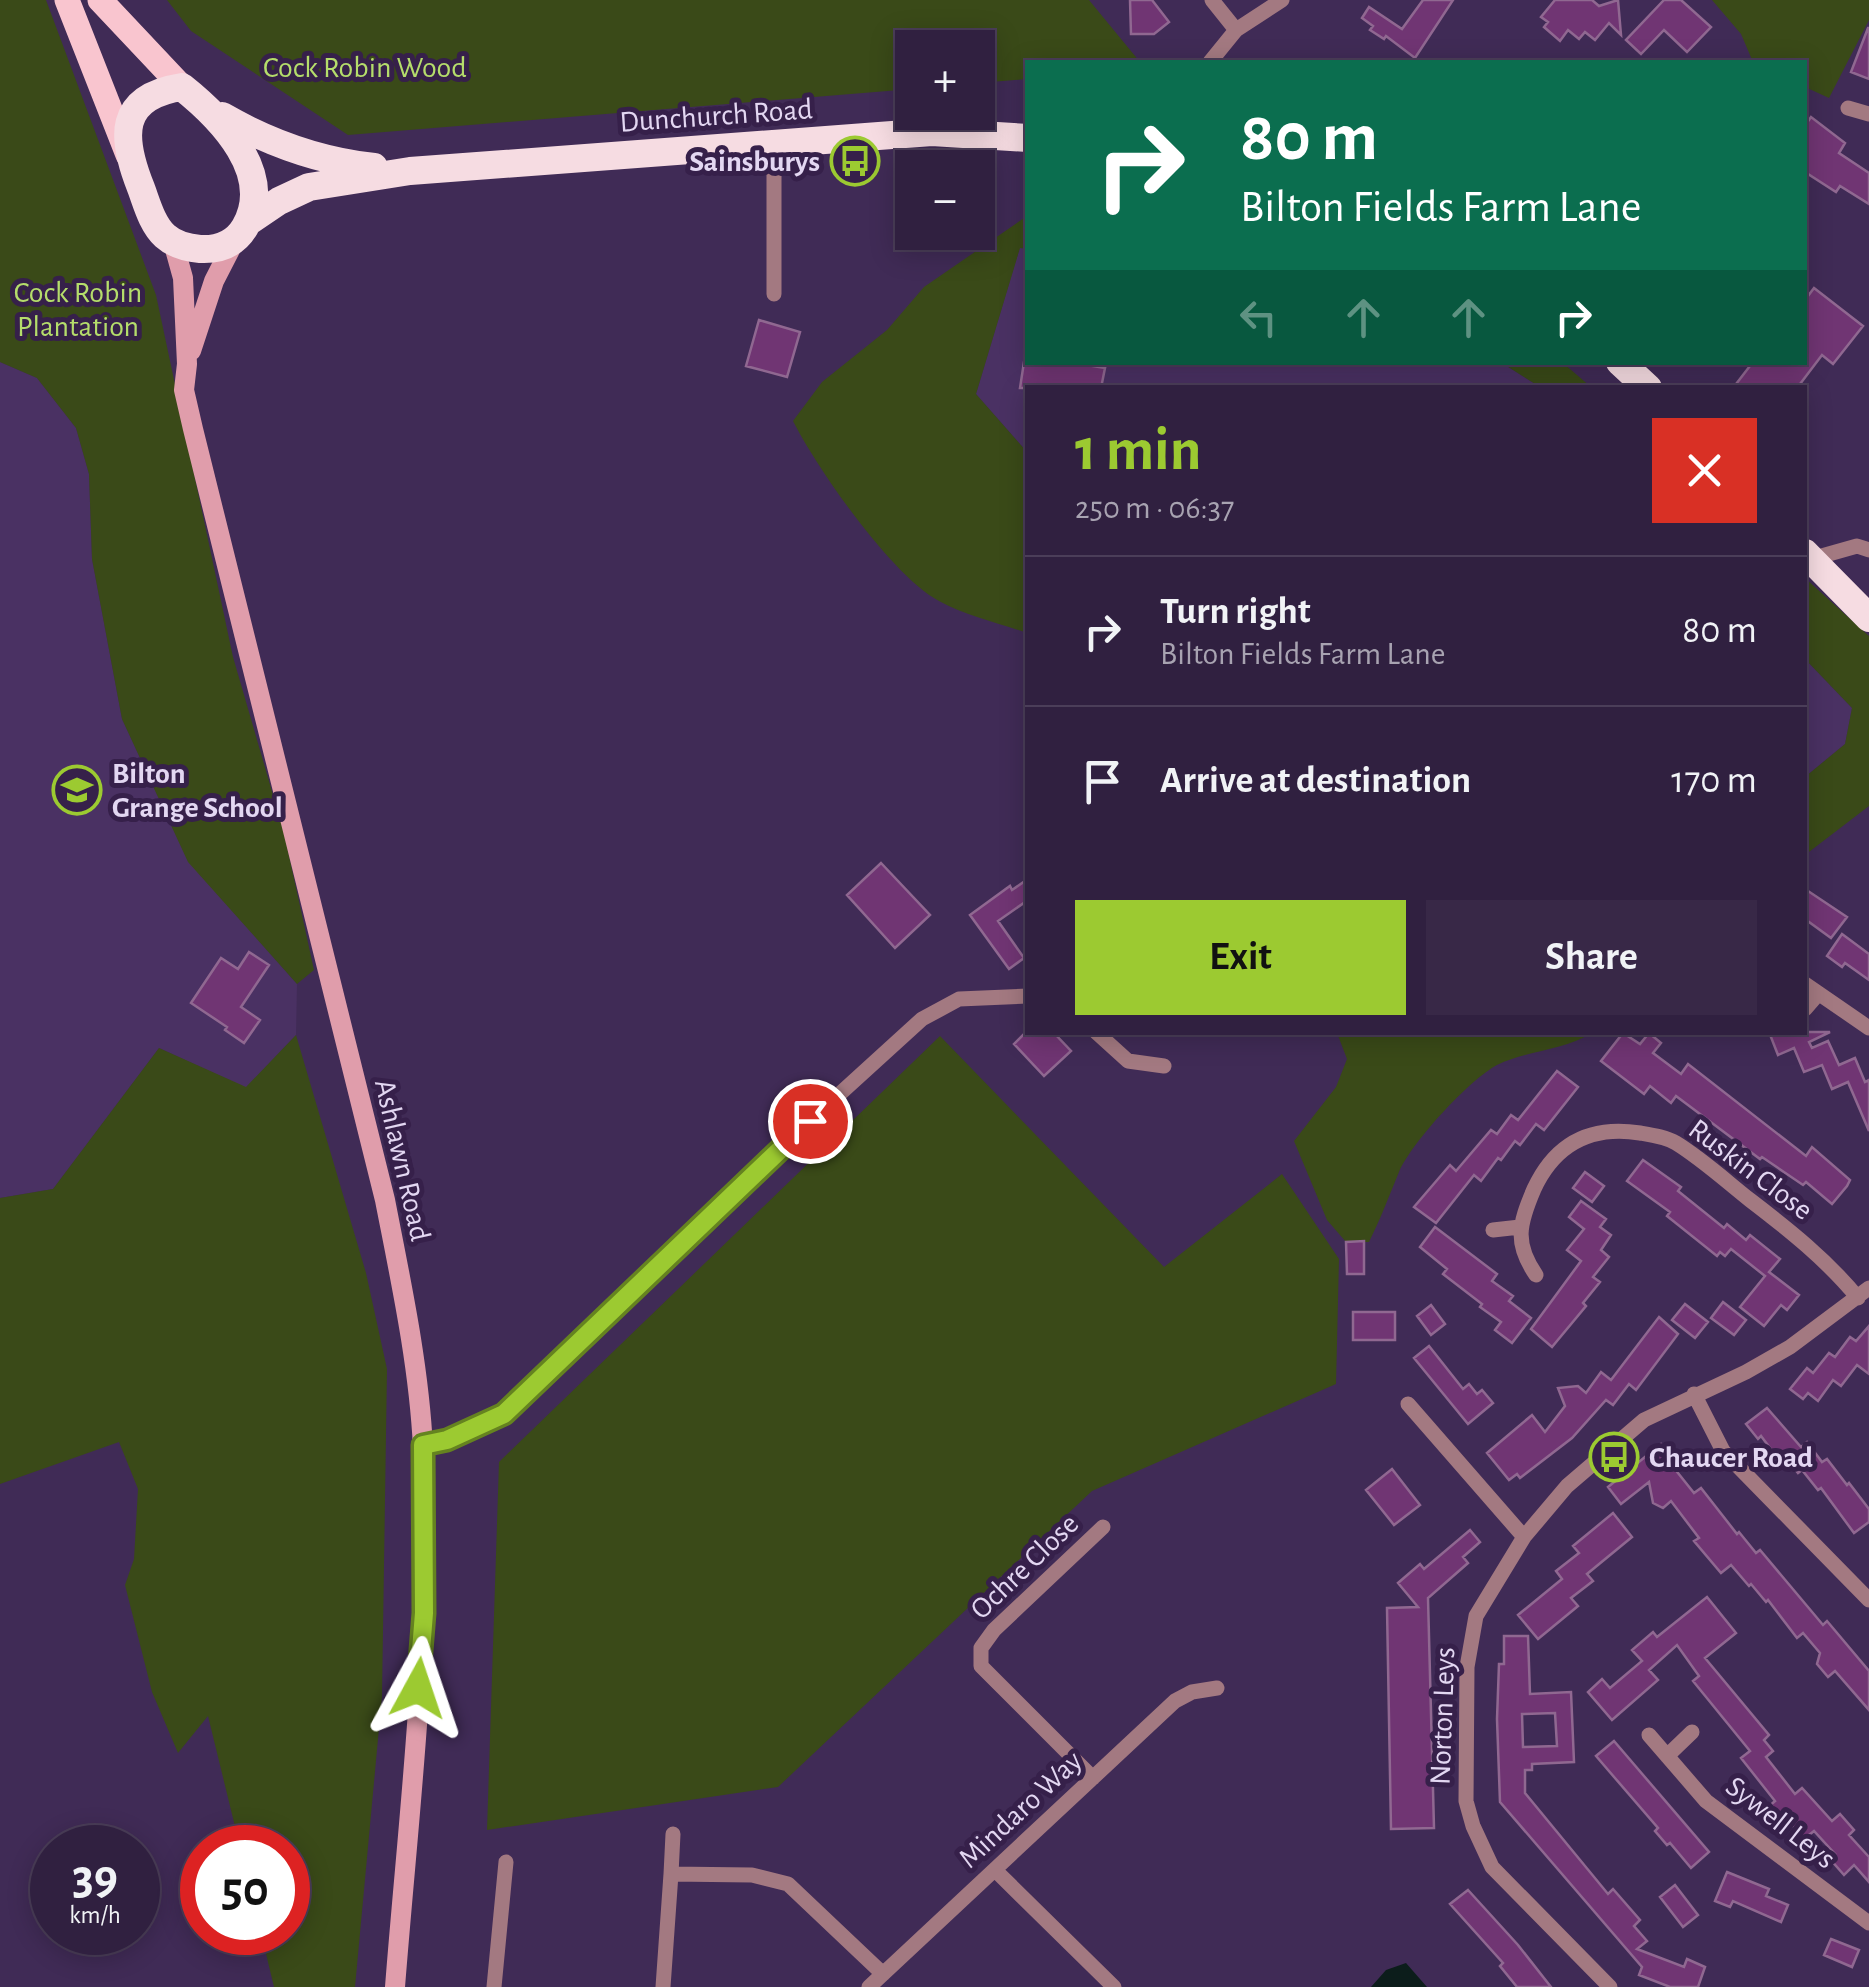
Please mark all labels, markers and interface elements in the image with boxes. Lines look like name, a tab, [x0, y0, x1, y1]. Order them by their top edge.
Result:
map controls	[895, 30, 995, 250]
button: +	[895, 30, 995, 130]
park label: Cock Robin Wood	[263, 53, 467, 83]
street label: Dunchurch Road	[619, 94, 814, 138]
icon: right	[1075, 100, 1205, 230]
text: 80 m	[1240, 103, 1378, 173]
bus stop icon: Sainsburys	[829, 135, 881, 187]
place label: Sainsburys	[689, 147, 820, 177]
button: −	[895, 150, 995, 250]
text: Bilton Fields Farm Lane	[1240, 185, 1641, 230]
park label: Cock Robin Plantation	[14, 278, 142, 342]
icon: left	[1231, 290, 1286, 345]
icon: ahead	[1336, 290, 1391, 345]
icon: ahead	[1441, 290, 1496, 345]
icon: right	[1546, 290, 1601, 345]
button: close	[1652, 418, 1757, 523]
text: 1 min	[1075, 421, 1201, 481]
text: 250 m · 06:37	[1075, 492, 1234, 524]
text: Turn right	[1160, 593, 1310, 631]
icon: right	[1075, 604, 1130, 659]
text: 80 m	[1682, 612, 1757, 650]
text: Bilton Fields Farm Lane	[1160, 638, 1445, 670]
icon: arrive	[1075, 754, 1130, 809]
place label: Bilton Grange School	[112, 759, 283, 823]
text: Arrive at destination	[1160, 762, 1471, 800]
text: 170 m	[1671, 762, 1757, 800]
school or university icon: Bilton Grange School	[51, 764, 103, 816]
button: Exit	[1075, 900, 1406, 1015]
button: Share	[1426, 900, 1757, 1015]
street label: Ashlawn Road	[369, 1076, 435, 1244]
pin	[768, 1079, 853, 1164]
icon: arrive	[783, 1094, 838, 1149]
street label: Ruskin Close	[1683, 1114, 1818, 1226]
bus stop icon: Chaucer Road	[1588, 1431, 1640, 1483]
place label: Chaucer Road	[1649, 1443, 1813, 1473]
street label: Ochre Close	[965, 1508, 1084, 1625]
position arrow	[366, 1636, 470, 1740]
street label: Norton Leys	[1426, 1647, 1460, 1785]
street label: Mindaro Way	[953, 1745, 1088, 1874]
street label: Sywell Leys	[1720, 1771, 1841, 1874]
speed limit sign: 50	[180, 1825, 310, 1955]
text: 39	[72, 1853, 118, 1903]
text: km/h	[69, 1903, 121, 1928]

